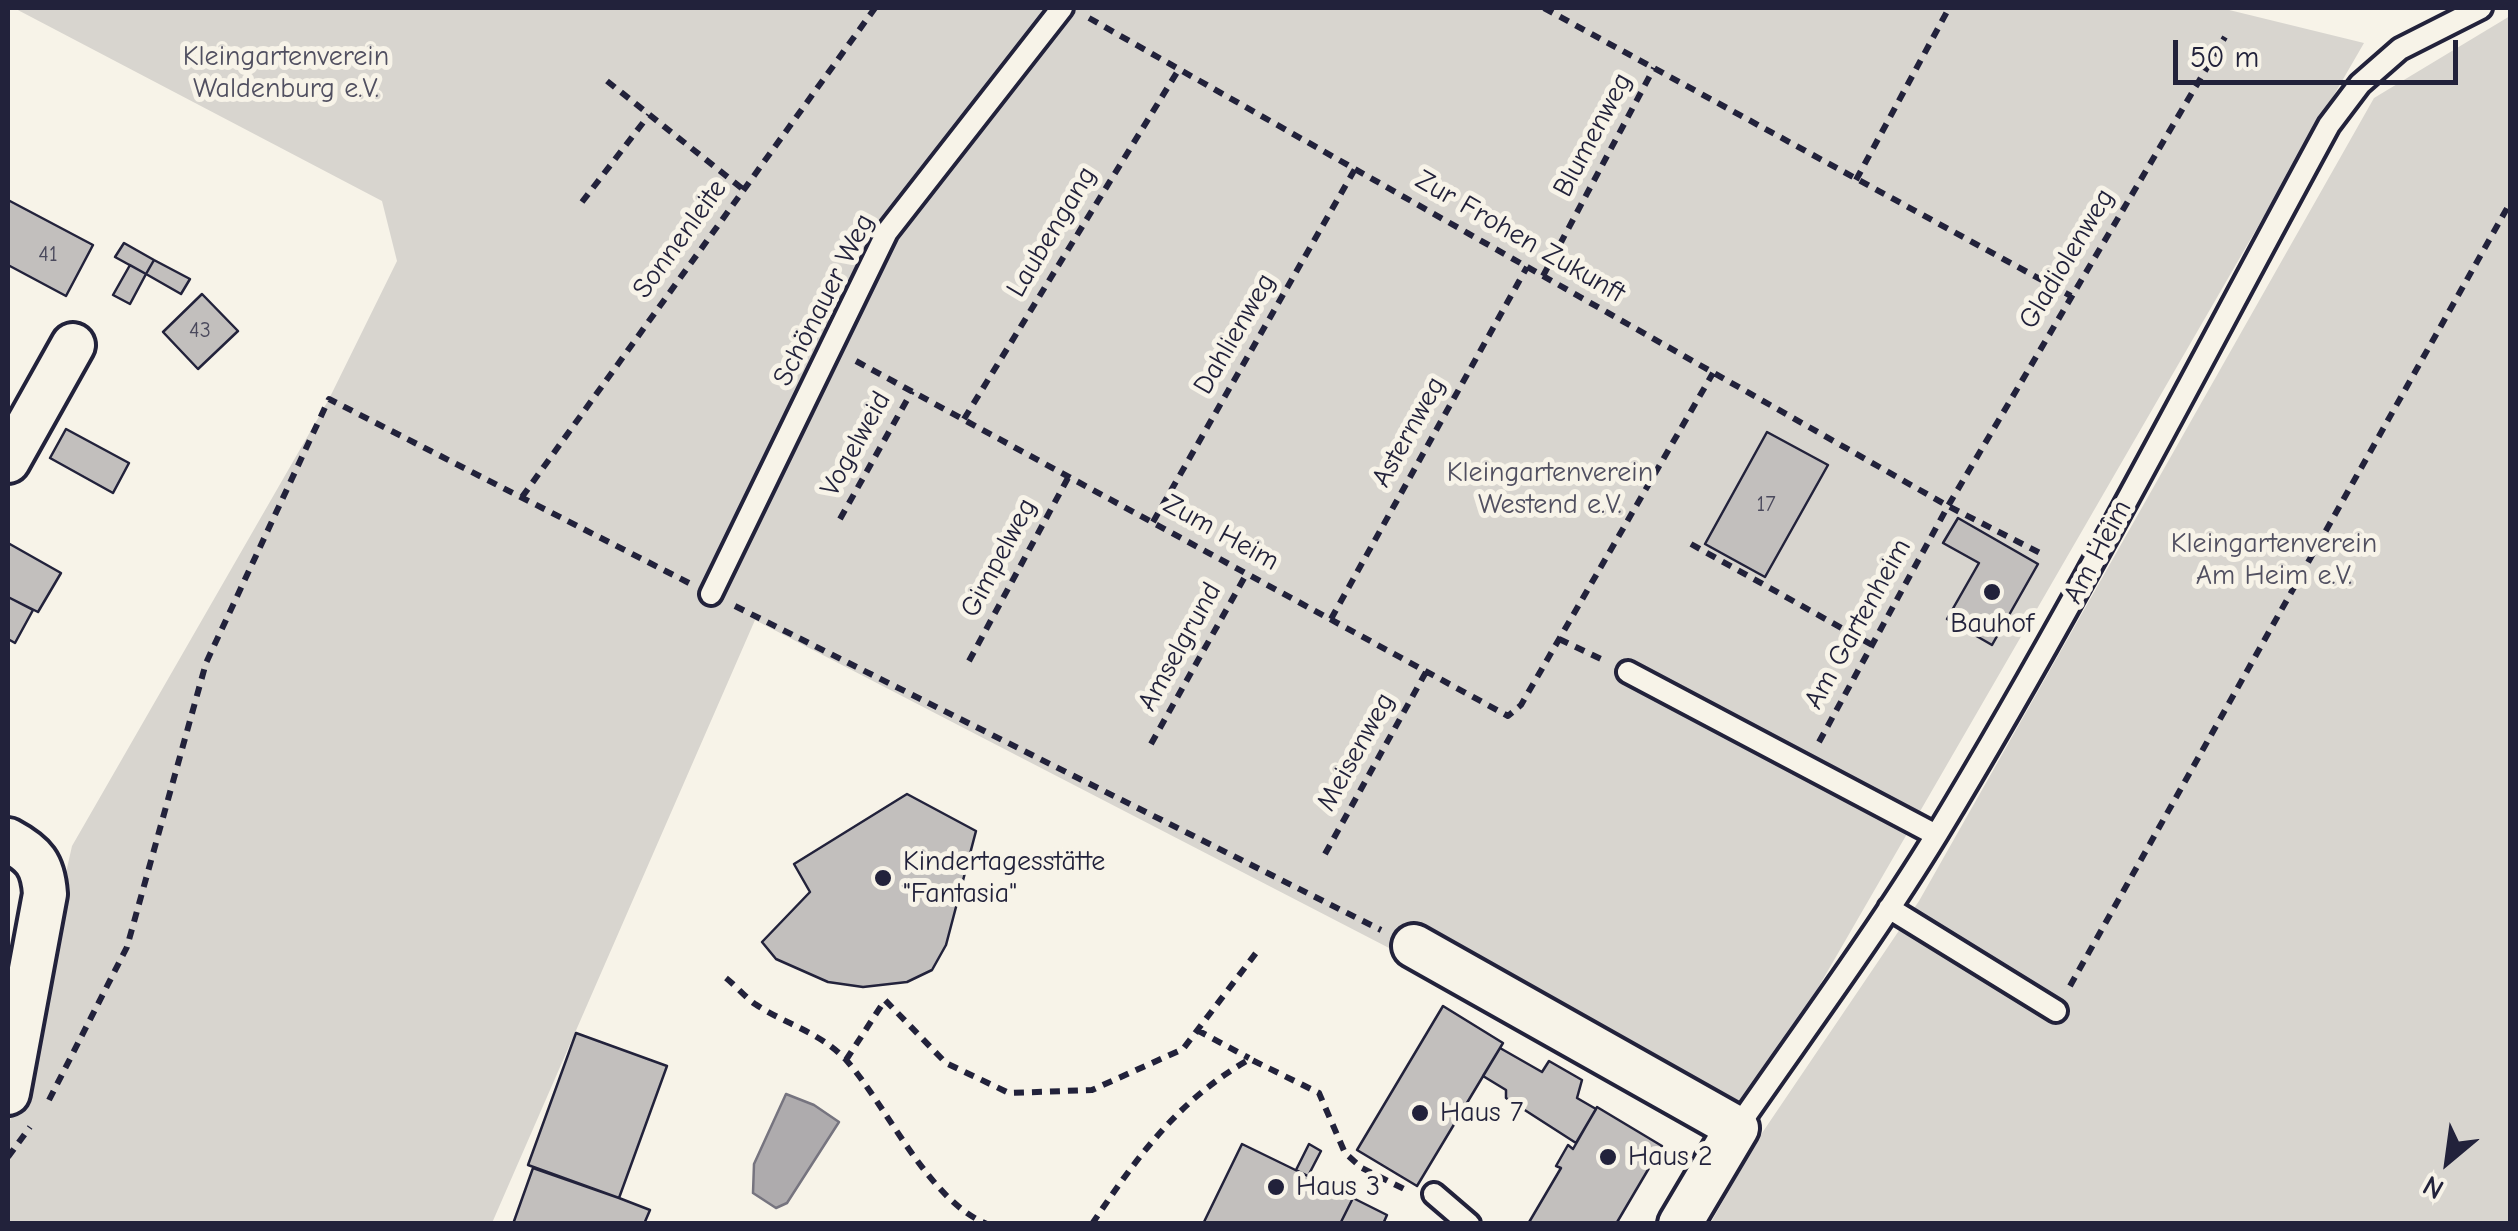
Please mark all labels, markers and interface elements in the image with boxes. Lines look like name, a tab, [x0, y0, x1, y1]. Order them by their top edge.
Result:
scale bar	[2178, 20, 2463, 82]
park label: Kleingartenverein Waldenburg e.V.	[183, 40, 389, 106]
text: 50 m	[2190, 40, 2259, 75]
street label: Blumenweg	[1546, 67, 1640, 203]
street label: Laubengang	[1000, 161, 1104, 303]
street label: Zur Frohen Zukunft	[1409, 163, 1631, 311]
street label: Sonnenleite	[626, 173, 734, 305]
street label: Gladiolenweg	[2012, 183, 2122, 335]
street label: Schönauer Weg	[766, 208, 882, 392]
house number: 41	[38, 242, 58, 268]
street label: Dahlienweg	[1187, 268, 1283, 400]
house number: 43	[189, 318, 211, 344]
street label: Asternweg	[1365, 371, 1453, 493]
street label: Vogelweid	[814, 386, 898, 502]
park label: Kleingartenverein Westend e.V.	[1447, 456, 1653, 522]
street label: Zum Heim	[1157, 488, 1285, 578]
house number: 17	[1756, 492, 1776, 518]
street label: Gimpelweg	[954, 493, 1044, 623]
street label: Am Heim	[2057, 494, 2139, 610]
park label: Kleingartenverein Am Heim e.V.	[2171, 527, 2377, 593]
street label: Am Gartenheim	[1797, 533, 1919, 715]
street label: Amselgrund	[1131, 577, 1229, 717]
marker: Bauhof	[1981, 581, 2003, 603]
place label: Bauhof	[1950, 607, 2034, 641]
street label: Meisenweg	[1310, 687, 1402, 817]
place label: Kindertagesstätte "Fantasia"	[903, 845, 1105, 911]
marker: Kindertagesstätte "Fantasia"	[872, 867, 894, 889]
place label: Haus 7	[1440, 1096, 1523, 1130]
marker: Haus 7	[1409, 1102, 1431, 1124]
north arrow	[2398, 1111, 2498, 1211]
place label: Haus 2	[1628, 1140, 1713, 1174]
marker: Haus 2	[1597, 1146, 1619, 1168]
text: N	[2418, 1169, 2449, 1206]
place label: Haus 3	[1296, 1170, 1380, 1204]
marker: Haus 3	[1265, 1176, 1287, 1198]

